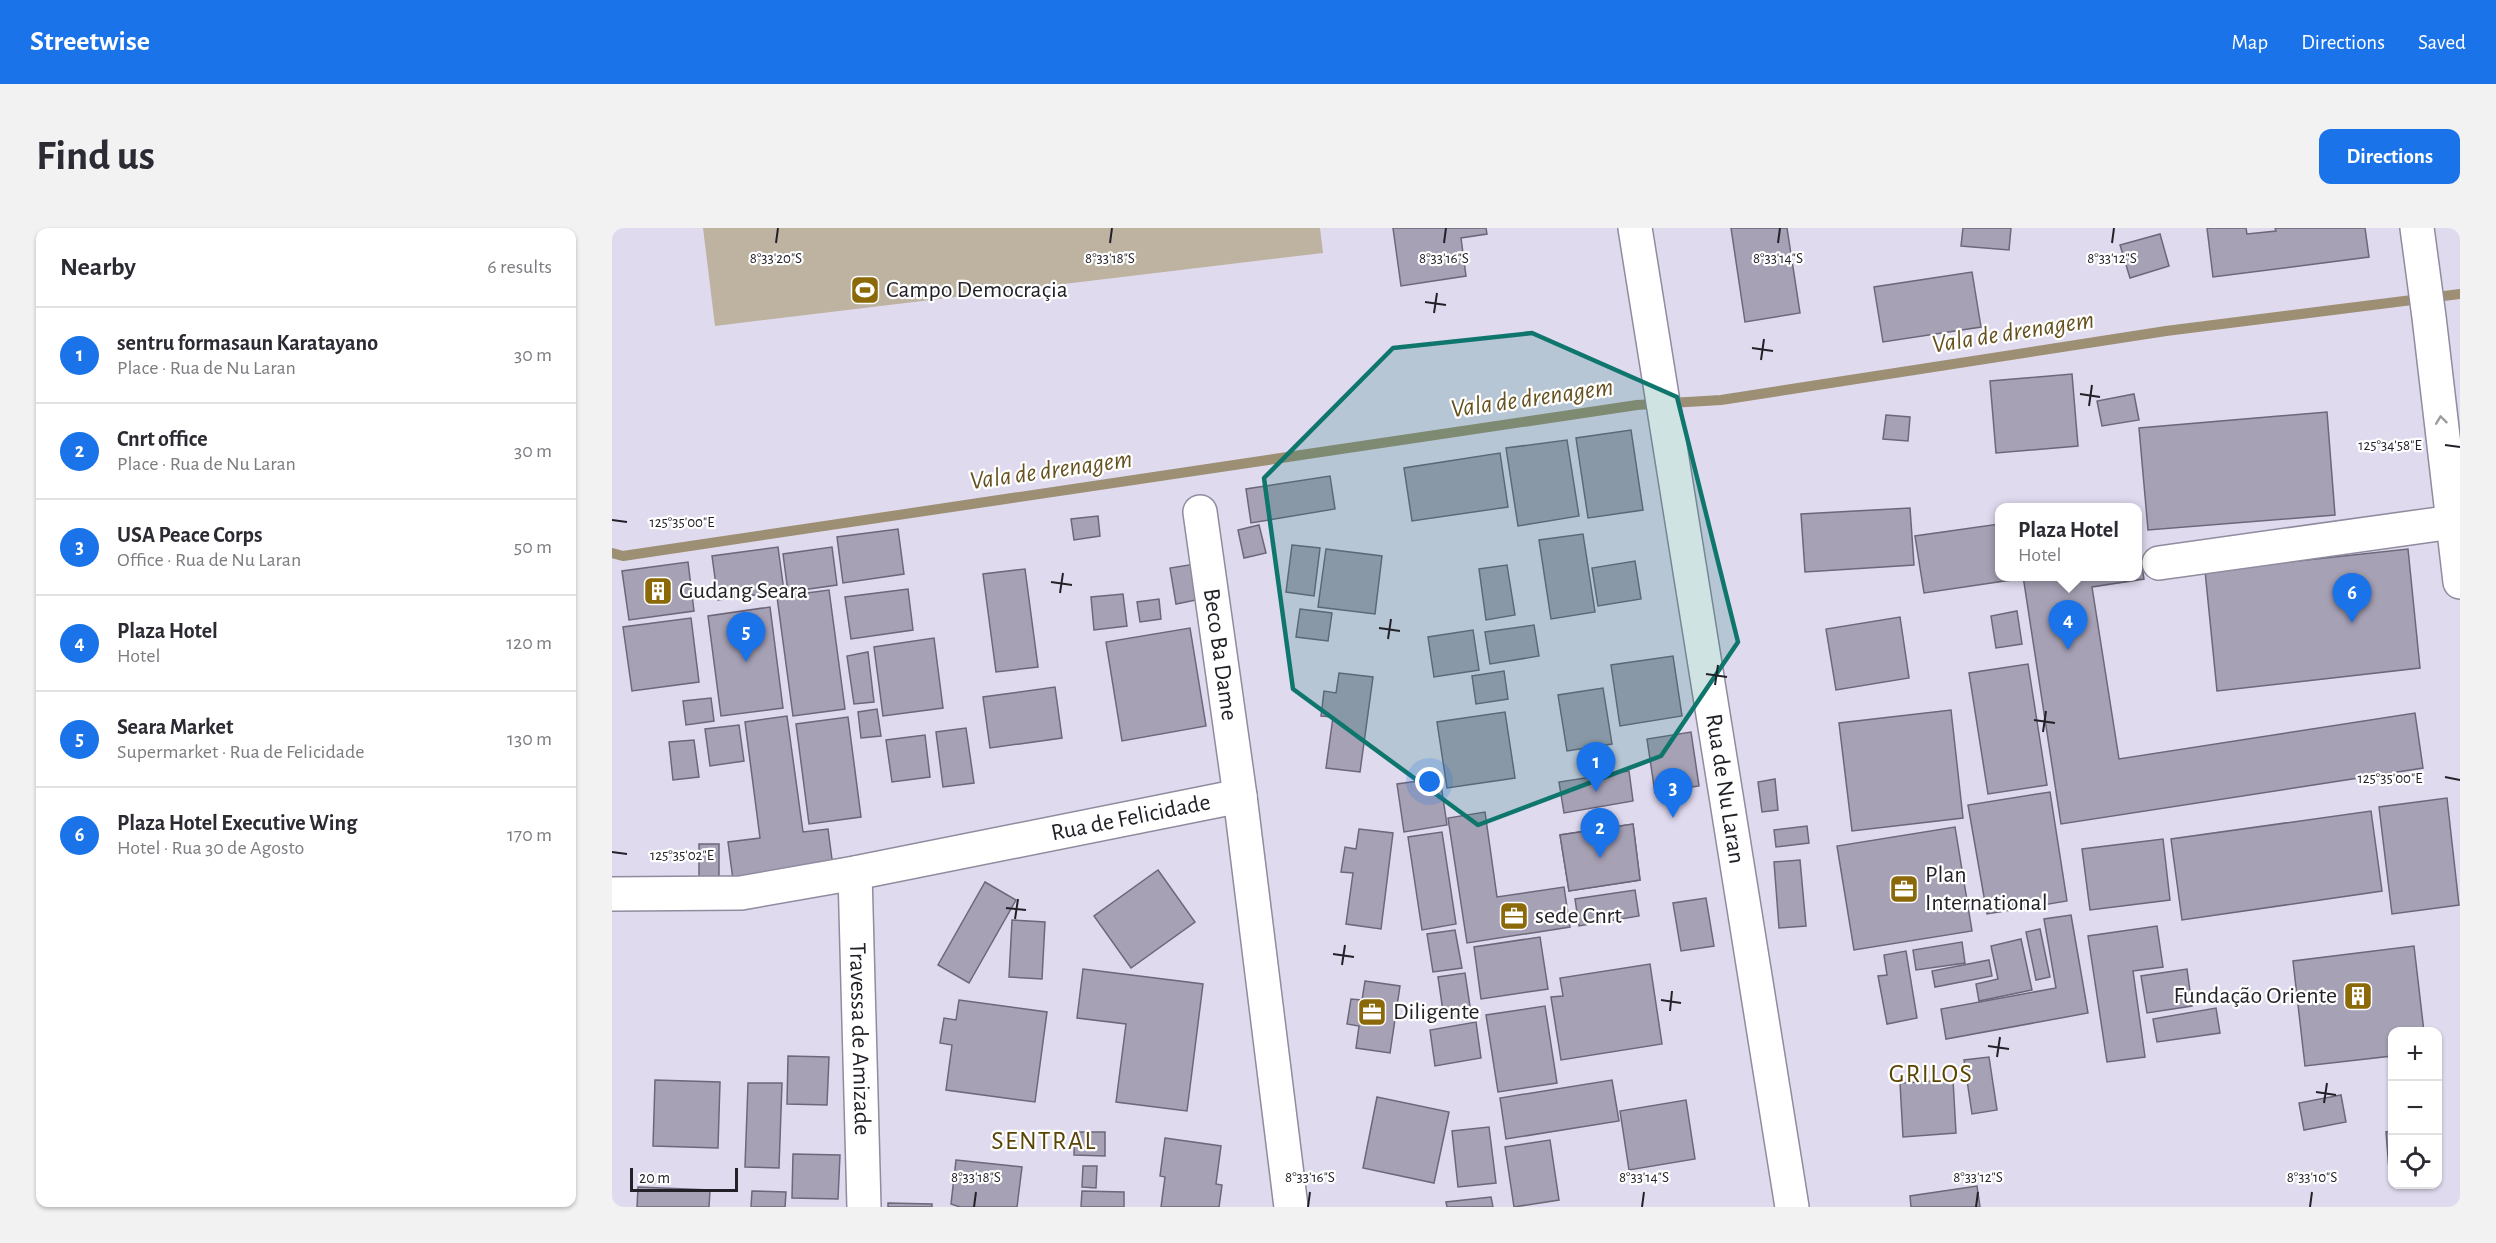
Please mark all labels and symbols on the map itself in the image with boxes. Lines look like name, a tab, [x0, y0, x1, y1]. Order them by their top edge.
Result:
text: 8°33'20"S	[750, 251, 802, 266]
text: 8°33'18"S	[1085, 251, 1135, 266]
text: 8°33'16"S	[1419, 251, 1469, 266]
text: 8°33'14"S	[1753, 251, 1803, 266]
text: 8°33'12"S	[2087, 251, 2137, 266]
sports icon: Campo Democraçia	[849, 274, 881, 306]
place label: Campo Democraçia	[886, 278, 1068, 302]
water label: Vala de drenagem	[1930, 306, 2096, 358]
water label: Vala de drenagem	[1449, 374, 1615, 422]
one-way arrow	[2435, 415, 2448, 424]
text: 125°34'58"E	[2358, 438, 2422, 453]
water label: Vala de drenagem	[968, 446, 1134, 494]
text: 125°35'00"E	[650, 515, 714, 530]
pin: 6	[2332, 574, 2372, 623]
building icon: Gudang Seara	[642, 575, 674, 607]
place label: Gudang Seara	[679, 579, 808, 603]
street label: Beco Ba Dame	[1199, 587, 1241, 722]
pin: 4	[2048, 600, 2088, 650]
pin: 5	[726, 612, 766, 662]
street label: Rua de Nu Laran	[1701, 712, 1749, 866]
pin: 1	[1576, 742, 1616, 792]
your location	[1415, 767, 1444, 796]
pin: 3	[1654, 768, 1692, 818]
text: 125°35'00"E	[2358, 771, 2422, 786]
street label: Rua de Felicidade	[1049, 790, 1213, 846]
pin: 2	[1580, 808, 1620, 858]
text: 125°35'02"E	[650, 848, 714, 863]
place label: Plan International	[1925, 863, 2048, 915]
office icon: Plan International	[1888, 873, 1920, 905]
office icon: sede Cnrt	[1498, 900, 1530, 932]
place label: sede Cnrt	[1535, 904, 1622, 928]
street label: Travessa de Amizade	[845, 942, 874, 1136]
building icon: Fundação Oriente	[2342, 980, 2374, 1012]
place label: Fundação Oriente	[2173, 984, 2337, 1008]
office icon: Diligente	[1356, 996, 1388, 1028]
place label: Diligente	[1393, 1000, 1480, 1024]
district label: GRILOS	[1889, 1061, 1973, 1087]
district label: SENTRAL	[991, 1128, 1097, 1154]
scale bar	[630, 1165, 738, 1192]
text: 8°33'18"S	[951, 1170, 1001, 1185]
text: 8°33'16"S	[1285, 1170, 1335, 1185]
text: 8°33'14"S	[1619, 1170, 1669, 1185]
text: 8°33'12"S	[1953, 1170, 2003, 1185]
text: 8°33'10"S	[2287, 1170, 2337, 1185]

